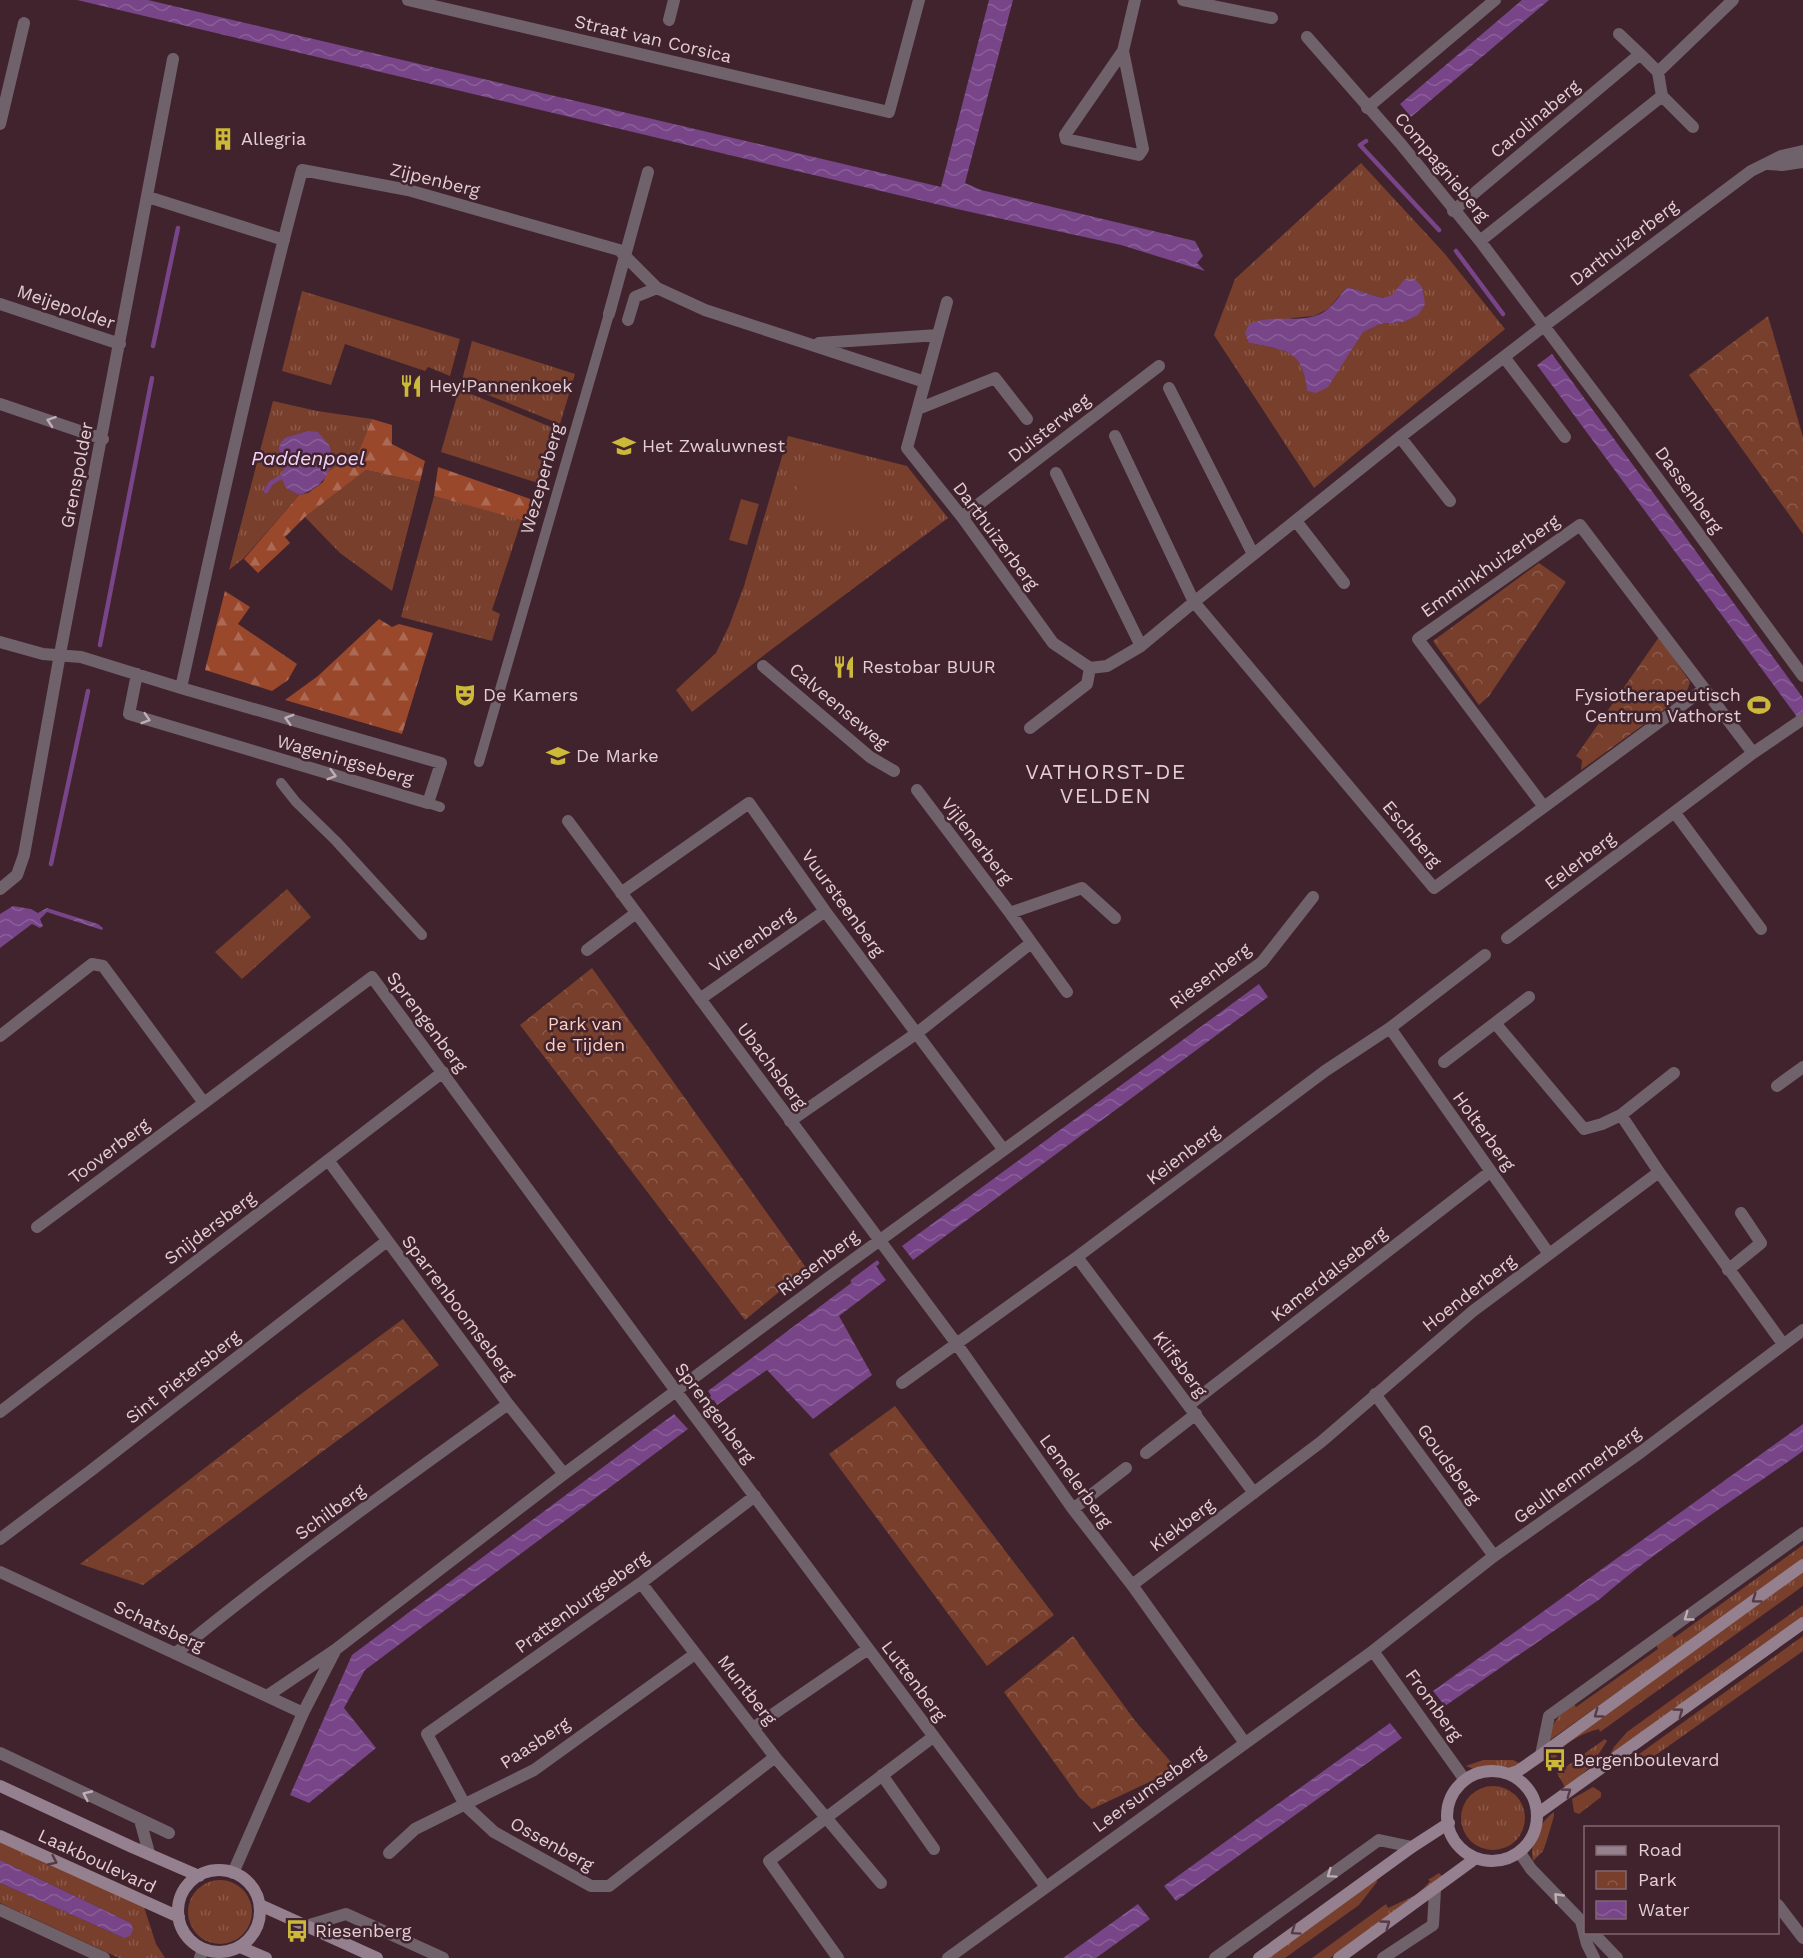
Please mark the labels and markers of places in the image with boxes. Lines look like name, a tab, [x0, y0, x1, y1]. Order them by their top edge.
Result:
building icon: Allegria	[210, 126, 236, 152]
place label: Allegria	[241, 128, 306, 149]
restaurant icon: Hey!Pannenkoek	[398, 373, 424, 399]
place label: Hey!Pannenkoek	[429, 375, 572, 396]
school or university icon: Het Zwaluwnest	[611, 433, 637, 459]
place label: Het Zwaluwnest	[642, 435, 786, 456]
restaurant icon: Restobar BUUR	[831, 654, 857, 680]
place label: Restobar BUUR	[862, 656, 996, 677]
theatre icon: De Kamers	[452, 682, 478, 708]
place label: De Kamers	[483, 684, 578, 705]
place label: Fysiotherapeutisch Centrum Vathorst	[1574, 684, 1741, 726]
sports icon: Fysiotherapeutisch Centrum Vathorst	[1746, 692, 1772, 718]
school or university icon: De Marke	[545, 743, 571, 769]
place label: De Marke	[576, 745, 659, 766]
bus stop icon: Bergenboulevard	[1542, 1747, 1568, 1773]
place label: Bergenboulevard	[1573, 1749, 1720, 1770]
bus stop icon: Riesenberg	[284, 1918, 310, 1944]
place label: Riesenberg	[315, 1920, 412, 1941]

